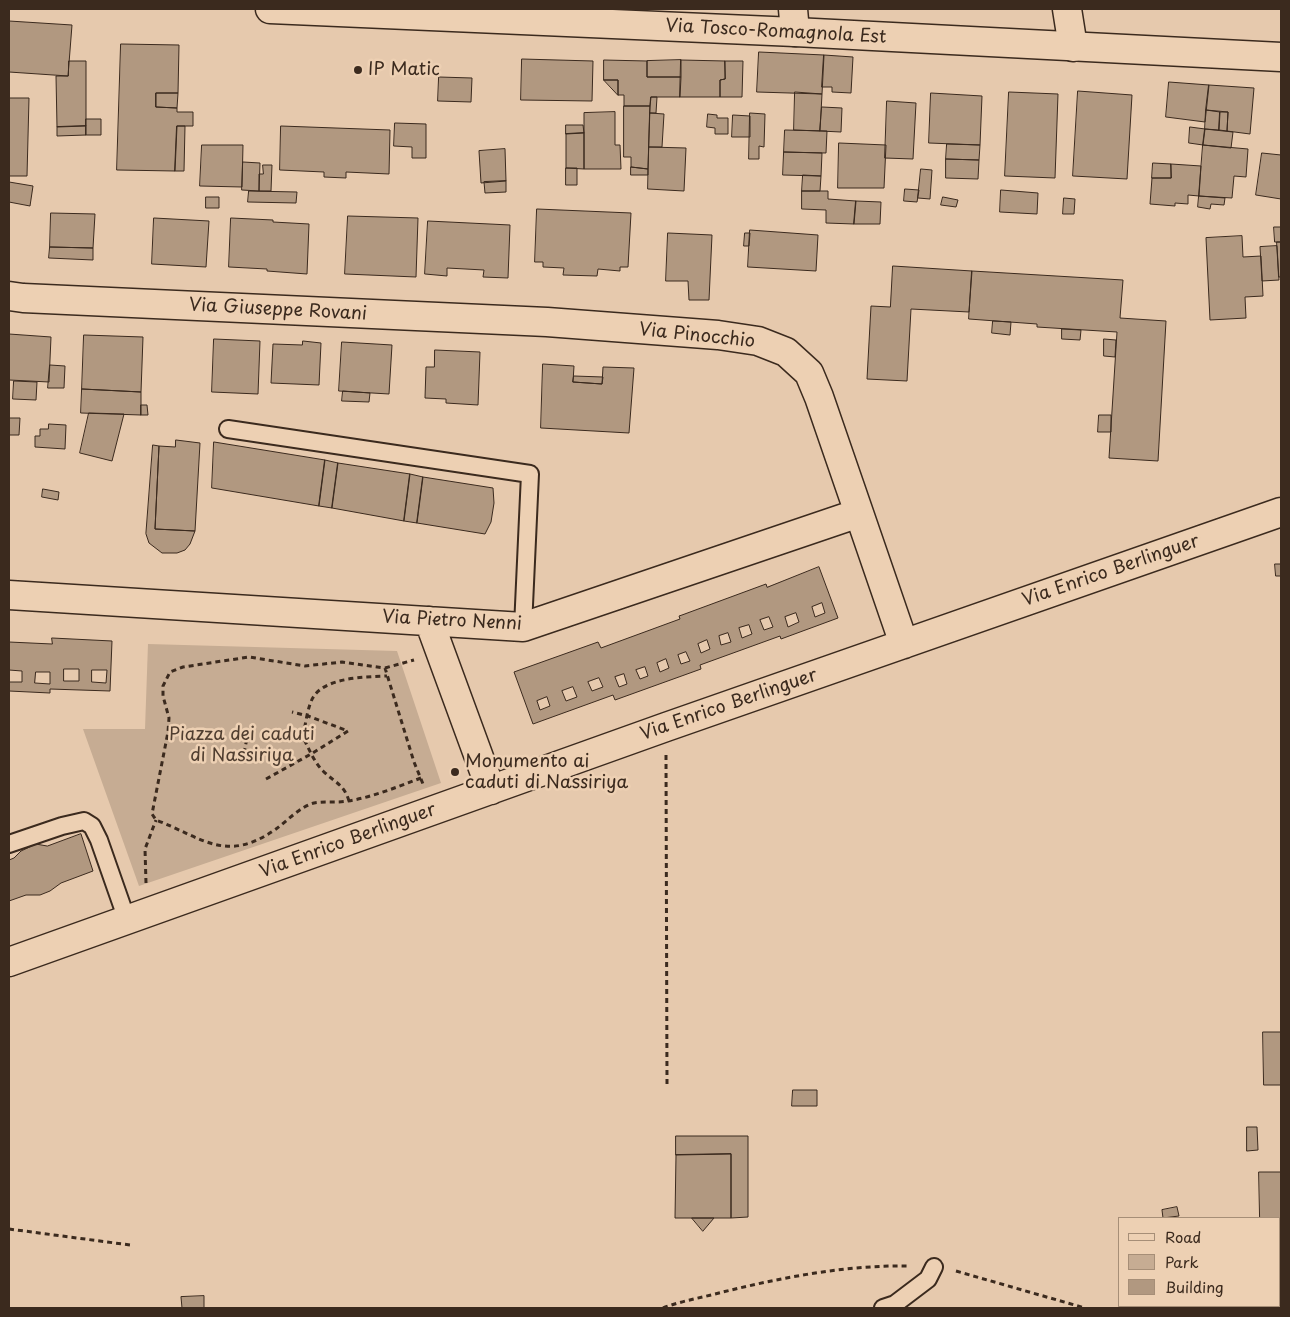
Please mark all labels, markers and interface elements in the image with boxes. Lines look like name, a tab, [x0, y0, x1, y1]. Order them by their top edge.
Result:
street label: Via Tosco-Romagnola Est	[665, 15, 887, 49]
place label: IP Matic	[368, 59, 440, 81]
marker: IP Matic	[352, 64, 364, 76]
street label: Via Giuseppe Rovani	[188, 295, 368, 325]
street label: Via Pinocchio	[638, 319, 756, 353]
street label: Via Enrico Berlinguer	[1020, 531, 1202, 611]
street label: Via Pietro Nenni	[382, 607, 522, 635]
street label: Via Enrico Berlinguer	[638, 665, 820, 745]
park label: Piazza dei caduti di Nassiriya	[169, 724, 315, 766]
place label: Monumento ai caduti di Nassiriya	[465, 751, 628, 794]
marker: Monumento ai caduti di Nassiriya	[449, 766, 461, 778]
street label: Via Enrico Berlinguer	[257, 799, 439, 883]
legend	[1118, 1217, 1280, 1307]
text: Road	[1165, 1225, 1201, 1248]
text: Park	[1165, 1250, 1199, 1273]
text: Building	[1165, 1275, 1224, 1298]

